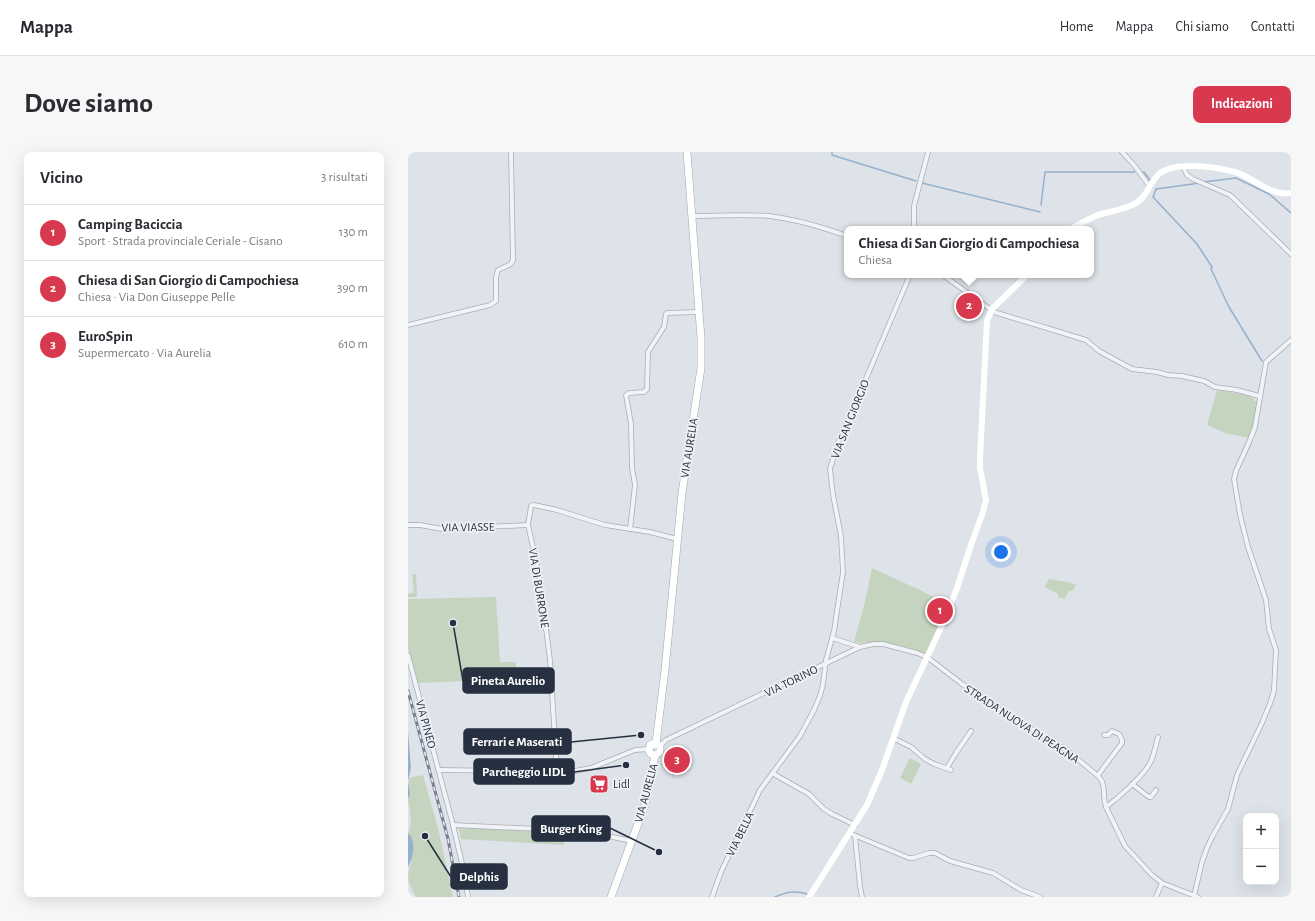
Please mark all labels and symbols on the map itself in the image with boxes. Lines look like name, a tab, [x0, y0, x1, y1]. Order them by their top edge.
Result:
pin: 2	[956, 291, 982, 321]
street label: VIA SAN GIORGIO	[829, 378, 871, 460]
street label: VIA AURELIA	[678, 417, 700, 479]
street label: VIA VIASSE	[441, 521, 495, 533]
your location	[991, 542, 1011, 562]
street label: VIA DI BURRONE	[527, 547, 551, 629]
pin: 1	[927, 596, 953, 626]
street label: VIA TORINO	[763, 663, 820, 699]
callout: Pineta Aurelio	[463, 668, 554, 693]
text: Pineta Aurelio	[471, 675, 546, 688]
street label: STRADA NUOVA DI PEAGNA	[963, 682, 1082, 766]
street label: VIA PINEO	[414, 698, 438, 750]
callout: Ferrari e Maserati	[464, 729, 571, 754]
text: Ferrari e Maserati	[472, 736, 562, 749]
pin: 3	[664, 745, 690, 775]
callout: Parcheggio LIDL	[474, 759, 574, 784]
street label: VIA AURELIA	[632, 762, 660, 824]
text: Parcheggio LIDL	[482, 766, 566, 779]
supermarket icon: Lidl	[588, 773, 610, 795]
place label: Lidl	[613, 778, 630, 790]
street label: VIA BELLA	[724, 810, 756, 858]
callout: Burger King	[532, 816, 610, 841]
text: Burger King	[540, 823, 603, 836]
callout: Delphis	[451, 864, 507, 889]
text: Delphis	[459, 871, 499, 884]

